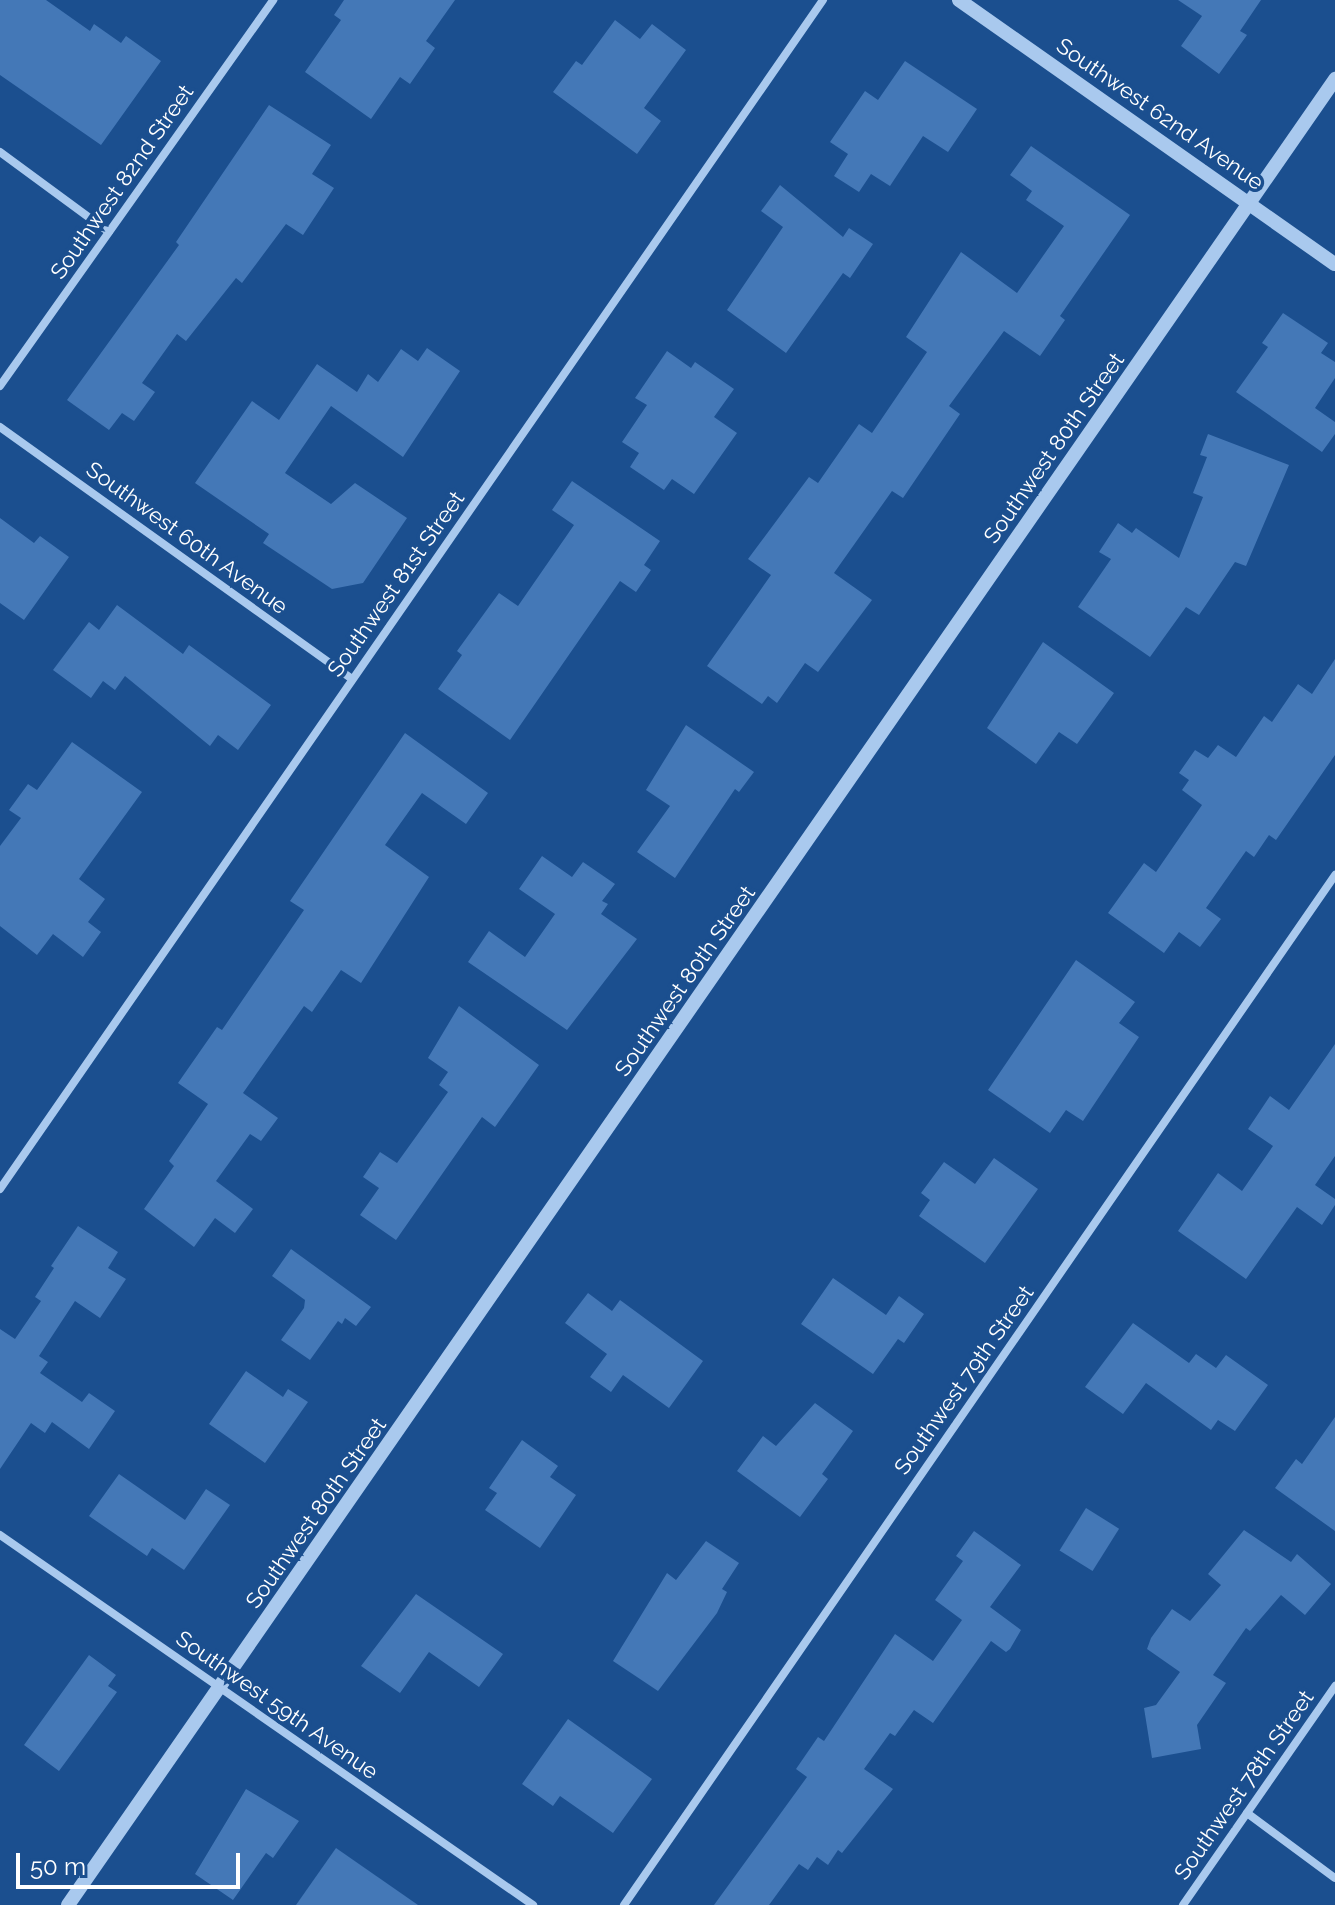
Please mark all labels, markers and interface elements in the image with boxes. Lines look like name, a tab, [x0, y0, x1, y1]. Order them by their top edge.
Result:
street label: Southwest 62nd Avenue	[1051, 32, 1269, 196]
street label: Southwest 82nd Street	[45, 80, 199, 284]
street label: Southwest 80th Street	[978, 348, 1130, 548]
street label: Southwest 60th Avenue	[81, 456, 293, 620]
street label: Southwest 81st Street	[322, 486, 470, 682]
street label: Southwest 80th Street	[609, 881, 761, 1081]
street label: Southwest 79th Street	[889, 1280, 1039, 1480]
street label: Southwest 80th Street	[240, 1413, 392, 1613]
street label: Southwest 59th Avenue	[171, 1625, 383, 1785]
street label: Southwest 78th Street	[1169, 1685, 1319, 1885]
scale bar	[20, 1837, 244, 1887]
text: 50 m	[30, 1852, 86, 1881]

